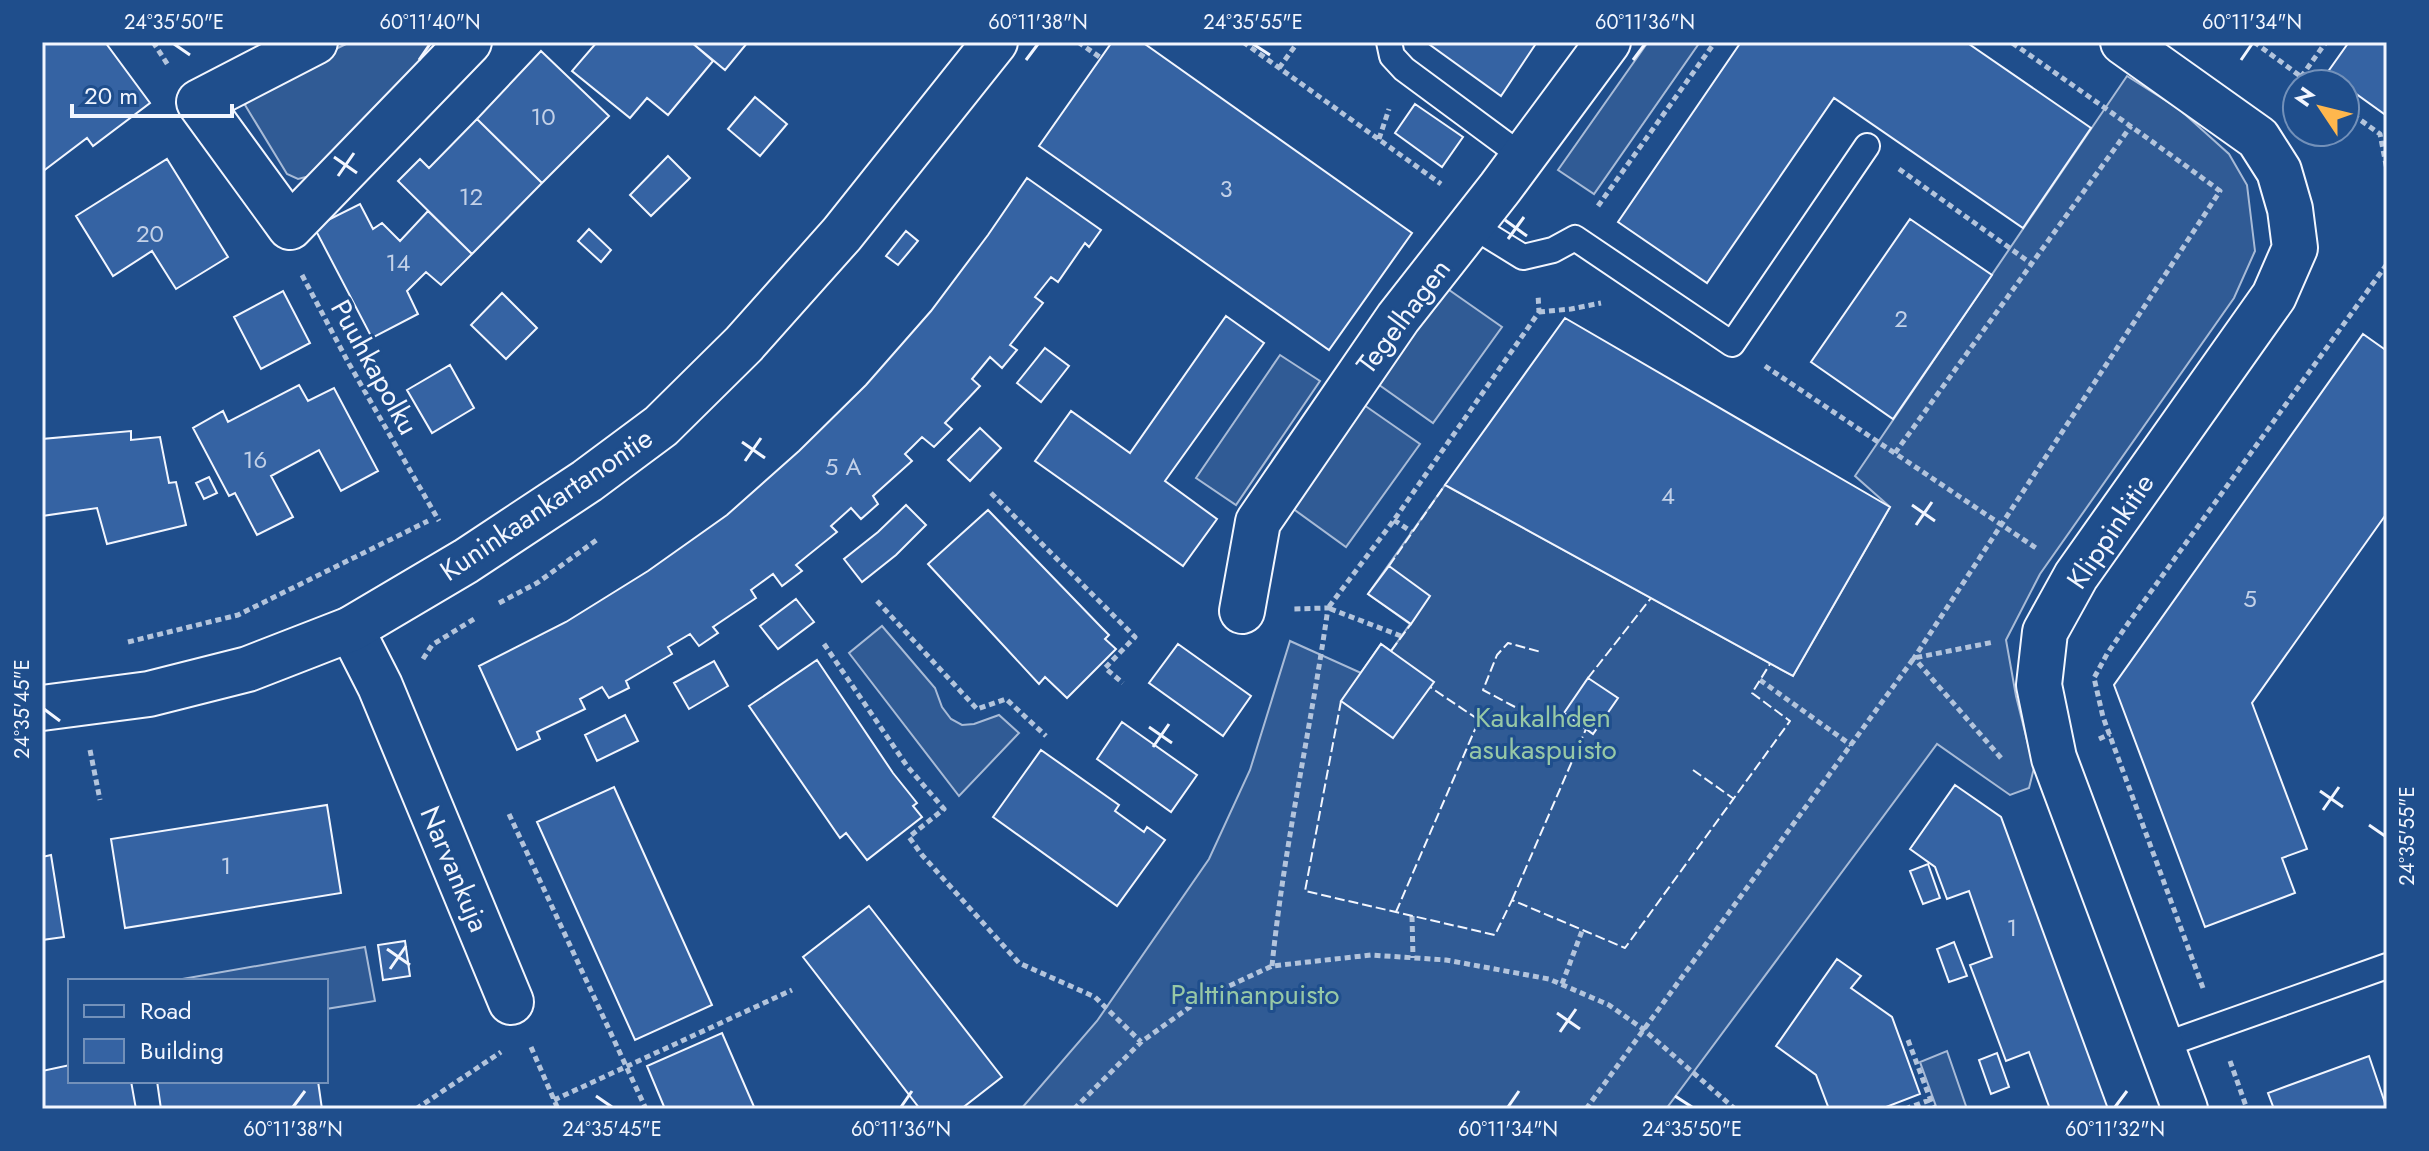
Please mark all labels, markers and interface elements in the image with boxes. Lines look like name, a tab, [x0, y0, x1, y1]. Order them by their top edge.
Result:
text: 24°35'50"E	[124, 8, 224, 37]
text: 60°11'40"N	[379, 8, 481, 37]
text: 60°11'38"N	[988, 8, 1088, 37]
text: 24°35'55"E	[1203, 8, 1303, 37]
text: 60°11'36"N	[1595, 8, 1695, 37]
text: 60°11'34"N	[2202, 8, 2302, 37]
scale bar	[72, 68, 232, 118]
north arrow	[2281, 68, 2361, 148]
text: 20 m	[84, 78, 138, 113]
text: N	[2287, 80, 2323, 113]
house number: 10	[530, 99, 556, 134]
house number: 3	[1219, 171, 1233, 206]
house number: 12	[459, 179, 483, 214]
house number: 20	[136, 216, 164, 251]
house number: 14	[386, 245, 410, 280]
street label: Tegelhagen	[1346, 250, 1460, 382]
street label: Puuhkapolku	[320, 292, 429, 442]
house number: 2	[1894, 301, 1908, 336]
street label: Kuninkaankartanontie	[432, 418, 661, 591]
house number: 16	[243, 442, 267, 477]
house number: 5 A	[825, 449, 861, 484]
street label: Klippinkitie	[2057, 465, 2164, 597]
house number: 4	[1661, 478, 1675, 513]
house number: 5	[2243, 581, 2257, 616]
text: 24°35'45"E	[8, 659, 37, 759]
park label: Kaukalhden asukaspuisto	[1469, 697, 1617, 770]
text: 24°35'55"E	[2393, 786, 2422, 886]
street label: Narvankuja	[410, 800, 499, 939]
house number: 1	[221, 848, 231, 883]
house number: 1	[2007, 910, 2017, 945]
park label: Palttinanpuisto	[1170, 974, 1340, 1015]
legend	[68, 979, 328, 1083]
text: Road	[140, 993, 192, 1028]
text: Building	[140, 1033, 224, 1068]
text: 60°11'38"N	[243, 1115, 343, 1144]
text: 24°35'45"E	[562, 1115, 662, 1144]
text: 60°11'36"N	[851, 1115, 951, 1144]
text: 60°11'34"N	[1458, 1115, 1558, 1144]
text: 24°35'50"E	[1642, 1115, 1742, 1144]
text: 60°11'32"N	[2065, 1115, 2165, 1144]

